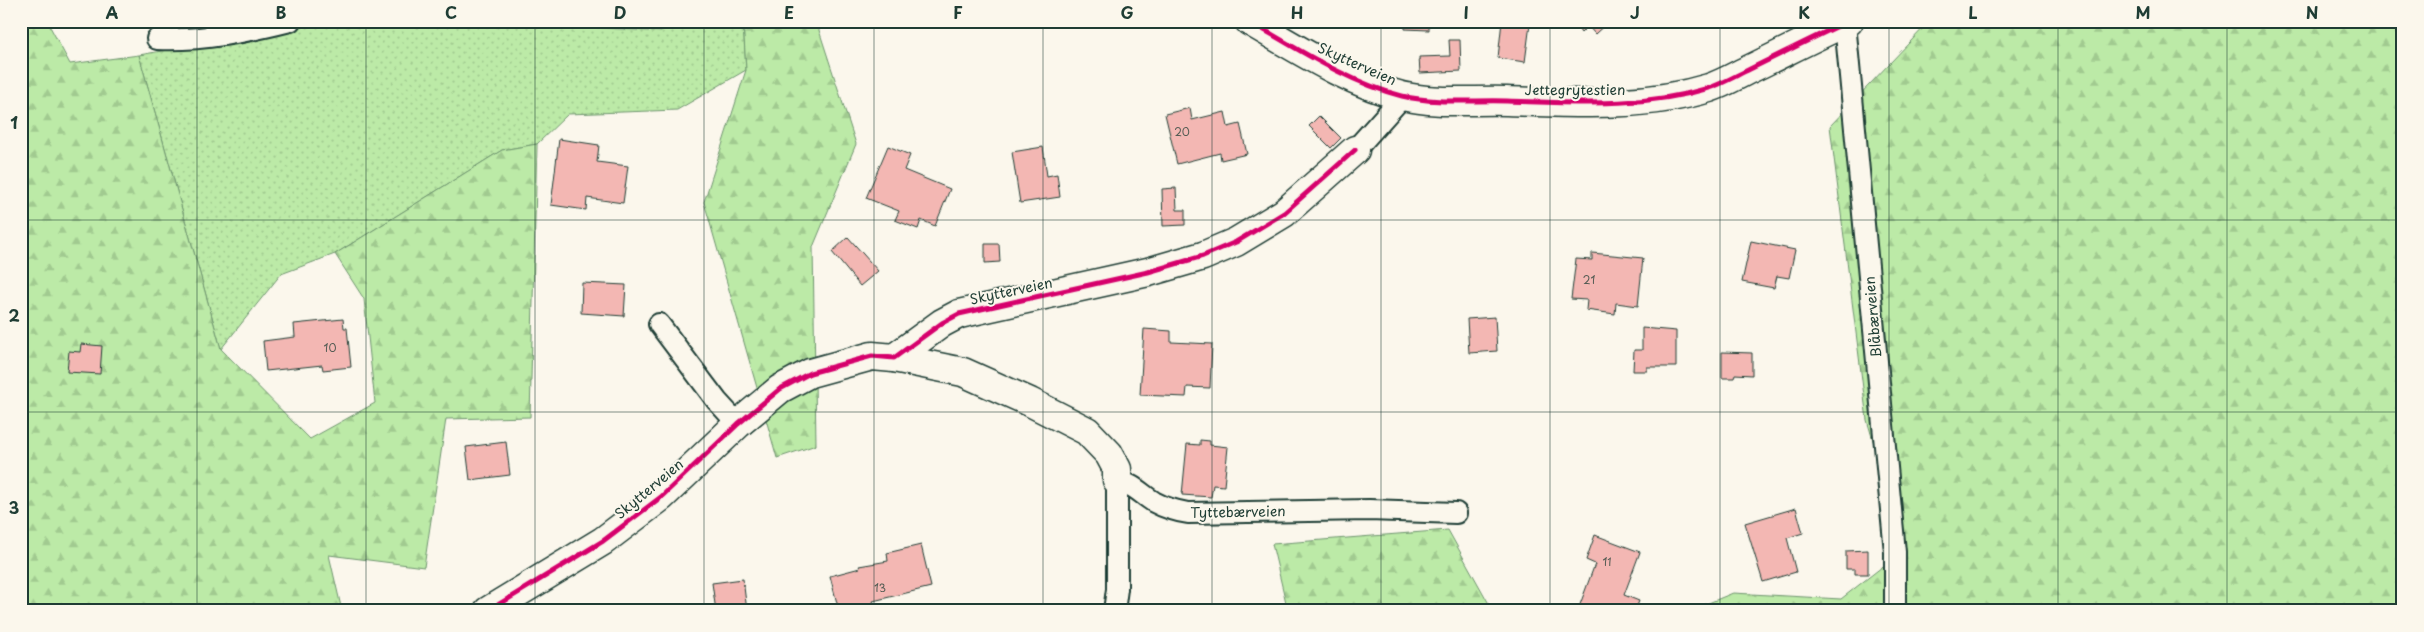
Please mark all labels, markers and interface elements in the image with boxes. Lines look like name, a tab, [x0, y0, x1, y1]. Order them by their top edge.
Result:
text: A	[106, 0, 119, 24]
text: B	[276, 0, 287, 24]
text: C	[445, 0, 457, 24]
text: D	[614, 0, 626, 24]
text: E	[784, 0, 794, 24]
text: F	[953, 0, 963, 24]
text: G	[1120, 0, 1134, 24]
text: H	[1291, 0, 1303, 24]
text: I	[1463, 0, 1469, 24]
text: J	[1630, 0, 1640, 24]
text: K	[1798, 0, 1810, 24]
text: L	[1968, 0, 1978, 24]
text: M	[2135, 0, 2151, 24]
text: N	[2306, 0, 2318, 24]
street label: Skytterveien	[1315, 37, 1400, 90]
street label: Jettegrytestien	[1525, 79, 1625, 100]
text: 1	[10, 110, 18, 134]
house number: 20	[1174, 123, 1190, 140]
street label: Skytterveien	[968, 271, 1054, 310]
house number: 21	[1583, 271, 1595, 288]
street label: Blåbærveien	[1858, 275, 1887, 359]
text: 2	[8, 303, 20, 327]
house number: 10	[324, 339, 336, 356]
street label: Skytterveien	[610, 454, 688, 524]
text: 3	[9, 495, 19, 519]
street label: Tyttebærveien	[1190, 500, 1286, 523]
house number: 11	[1602, 553, 1612, 570]
house number: 13	[874, 579, 886, 596]

